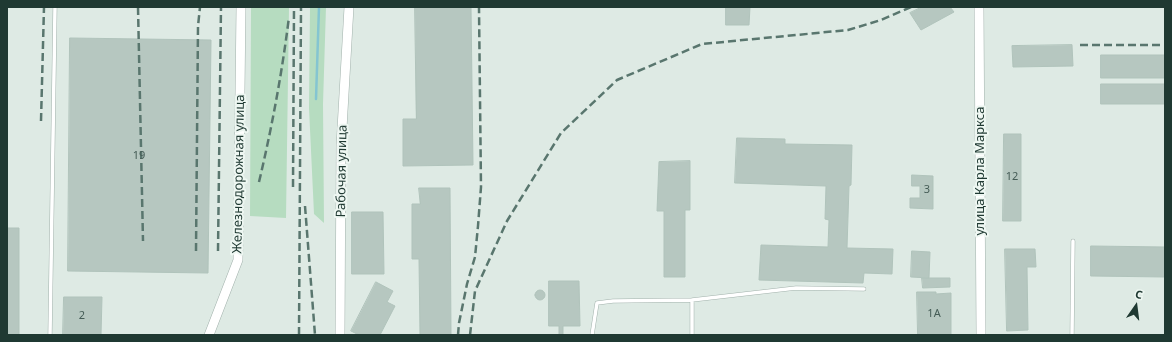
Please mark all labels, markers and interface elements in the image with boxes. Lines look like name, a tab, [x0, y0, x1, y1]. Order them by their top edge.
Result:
street label: Железнодорожная улица	[230, 94, 248, 254]
street label: улица Карла Маркса	[972, 107, 988, 235]
street label: Рабочая улица	[333, 124, 351, 218]
house number: 19	[133, 149, 145, 163]
house number: 12	[1006, 170, 1018, 184]
house number: 3	[924, 183, 930, 197]
north arrow	[1116, 286, 1156, 326]
text: С	[1134, 286, 1144, 302]
house number: 1А	[927, 307, 941, 321]
house number: 2	[79, 309, 85, 323]

